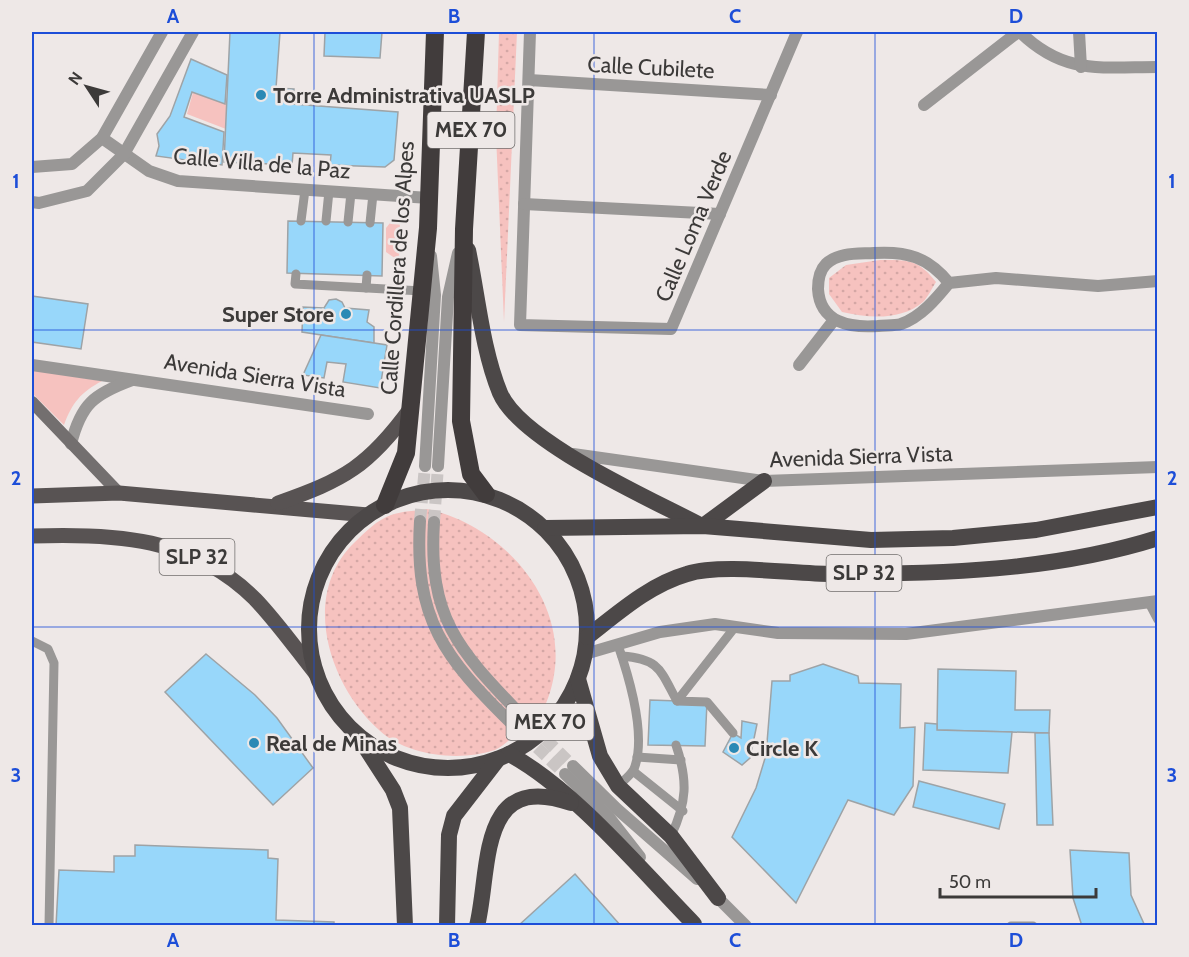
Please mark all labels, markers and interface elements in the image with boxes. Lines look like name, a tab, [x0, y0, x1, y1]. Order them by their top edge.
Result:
text: A	[167, 4, 180, 28]
text: B	[448, 4, 460, 28]
text: C	[729, 4, 741, 28]
text: D	[1009, 4, 1023, 28]
street label: Calle Cubilete	[587, 51, 715, 84]
north arrow	[57, 57, 117, 117]
text: N	[64, 68, 86, 89]
place label: Torre Administrativa UASLP	[273, 82, 535, 109]
marker: Torre Administrativa UASLP	[254, 88, 268, 102]
road number: MEX 70	[428, 112, 514, 148]
street label: Calle Cordillera de los Alpes	[375, 140, 420, 396]
street label: Calle Villa de la Paz	[172, 142, 352, 185]
street label: Calle Loma Verde	[649, 146, 737, 306]
text: 1	[12, 169, 20, 193]
text: 1	[1168, 169, 1176, 193]
place label: Super Store	[222, 301, 334, 328]
marker: Super Store	[339, 307, 353, 321]
street label: Avenida Sierra Vista	[162, 348, 348, 403]
street label: Avenida Sierra Vista	[769, 440, 954, 473]
text: 2	[11, 466, 21, 490]
text: 2	[1167, 466, 1177, 490]
road number: SLP 32	[160, 539, 234, 575]
road number: SLP 32	[826, 555, 902, 591]
road number: MEX 70	[506, 704, 594, 740]
place label: Real de Minas	[266, 730, 397, 757]
place label: Circle K	[746, 735, 818, 762]
marker: Real de Minas	[247, 736, 261, 750]
marker: Circle K	[727, 741, 741, 755]
text: 3	[11, 763, 21, 787]
text: 3	[1167, 763, 1177, 787]
scale bar	[940, 861, 1096, 899]
text: 50 m	[949, 871, 991, 893]
text: A	[167, 928, 180, 952]
text: B	[448, 928, 460, 952]
text: C	[729, 928, 741, 952]
text: D	[1009, 928, 1023, 952]

